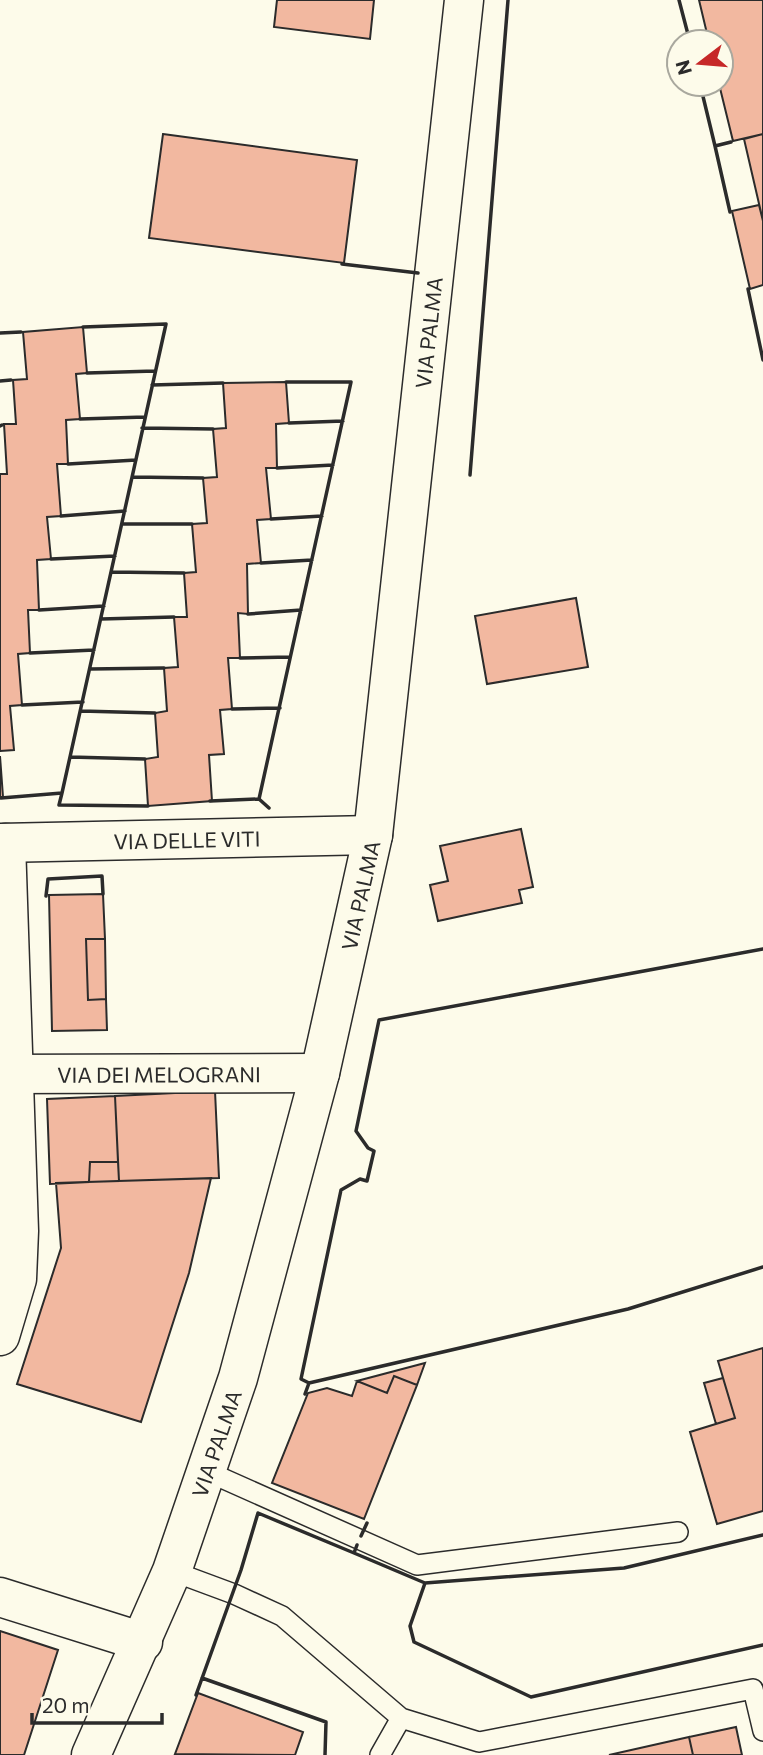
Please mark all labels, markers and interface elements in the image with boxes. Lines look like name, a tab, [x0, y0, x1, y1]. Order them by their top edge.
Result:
north arrow	[665, 28, 735, 98]
text: N	[670, 58, 696, 78]
street label: VIA PALMA	[409, 276, 446, 390]
street label: VIA DELLE VITI	[113, 825, 261, 853]
street label: VIA PALMA	[335, 838, 384, 953]
street label: VIA DEI MELOGRANI	[57, 1061, 261, 1086]
street label: VIA PALMA	[186, 1386, 246, 1500]
scale bar	[32, 1682, 161, 1726]
text: 20 m	[42, 1692, 90, 1717]

